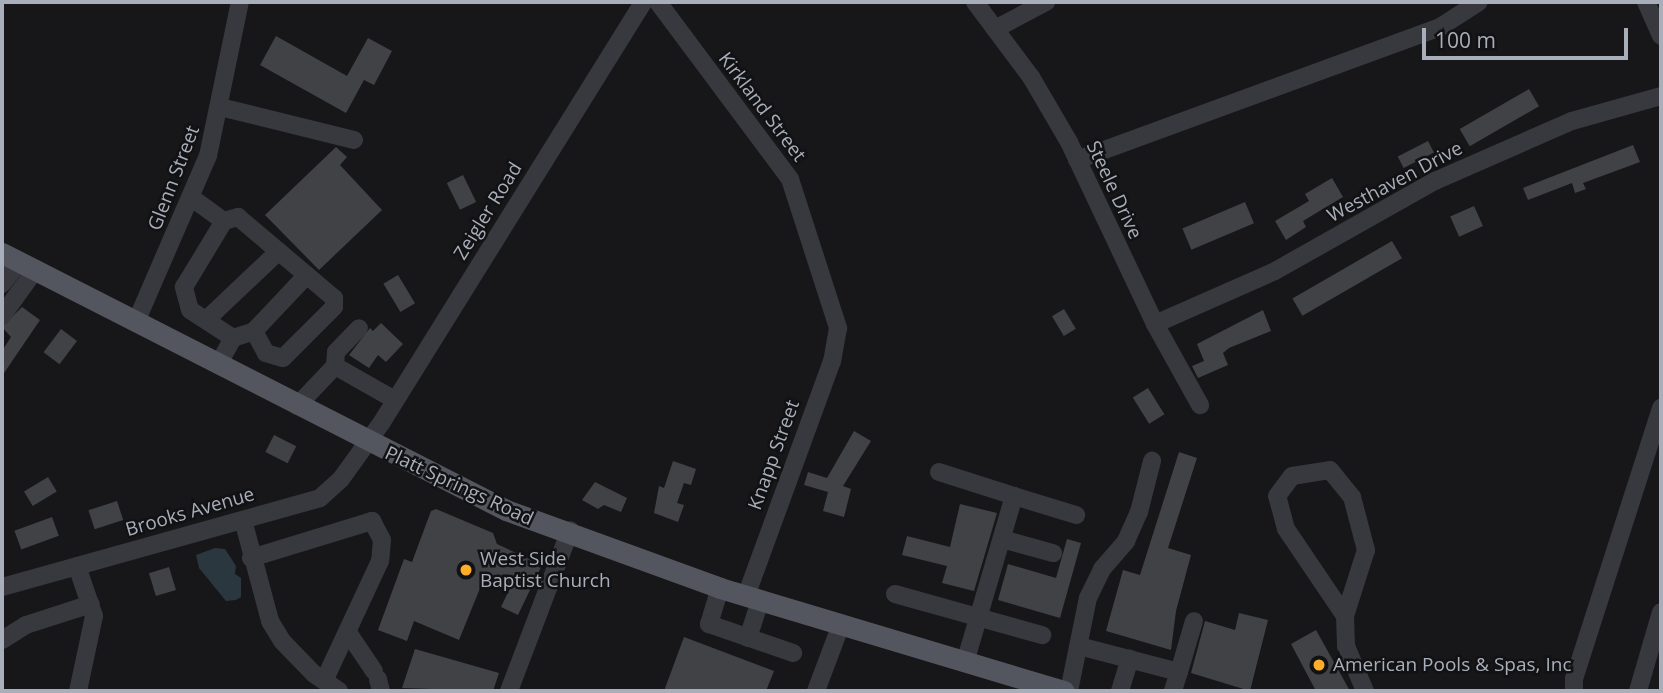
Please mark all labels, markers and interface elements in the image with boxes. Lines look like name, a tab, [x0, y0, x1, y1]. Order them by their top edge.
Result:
scale bar	[1425, 14, 1632, 58]
text: 100 m	[1435, 26, 1496, 54]
street label: Kirkland Street	[714, 48, 810, 166]
street label: Glenn Street	[144, 122, 204, 234]
street label: Steele Drive	[1081, 137, 1147, 243]
street label: Westhaven Drive	[1324, 137, 1466, 227]
street label: Zeigler Road	[449, 158, 527, 264]
street label: Knapp Street	[744, 397, 804, 513]
street label: Platt Springs Road	[381, 442, 537, 530]
street label: Brooks Avenue	[123, 483, 257, 541]
place label: West Side Baptist Church	[480, 548, 611, 592]
marker: West Side Baptist Church	[458, 562, 474, 578]
place label: American Pools & Spas, Inc	[1333, 654, 1572, 676]
marker: American Pools & Spas, Inc	[1311, 657, 1327, 673]

